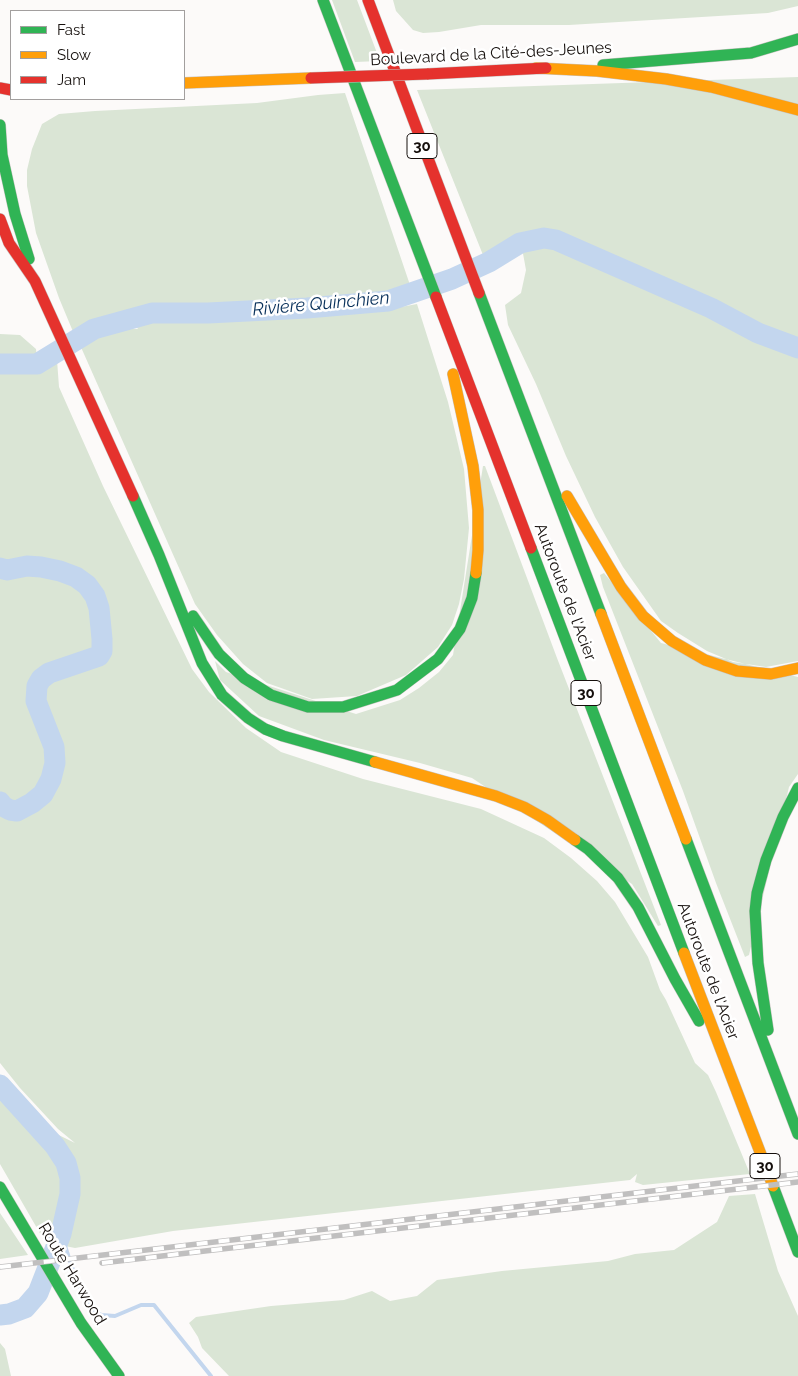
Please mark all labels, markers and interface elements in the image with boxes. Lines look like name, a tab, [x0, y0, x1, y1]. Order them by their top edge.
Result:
legend	[10, 10, 185, 100]
text: Fast	[57, 21, 85, 39]
street label: Boulevard de la Cité-des-Jeunes	[370, 38, 612, 70]
text: Slow	[57, 46, 91, 64]
text: Jam	[57, 71, 86, 89]
road number: 30	[407, 134, 437, 158]
water label: Rivière Quinchien	[252, 287, 390, 321]
street label: Autoroute de l'Acier	[530, 521, 600, 663]
road number: 30	[571, 680, 601, 706]
street label: Autoroute de l'Acier	[673, 900, 743, 1042]
road number: 30	[750, 1154, 780, 1178]
street label: Route Harwood	[34, 1219, 110, 1329]

